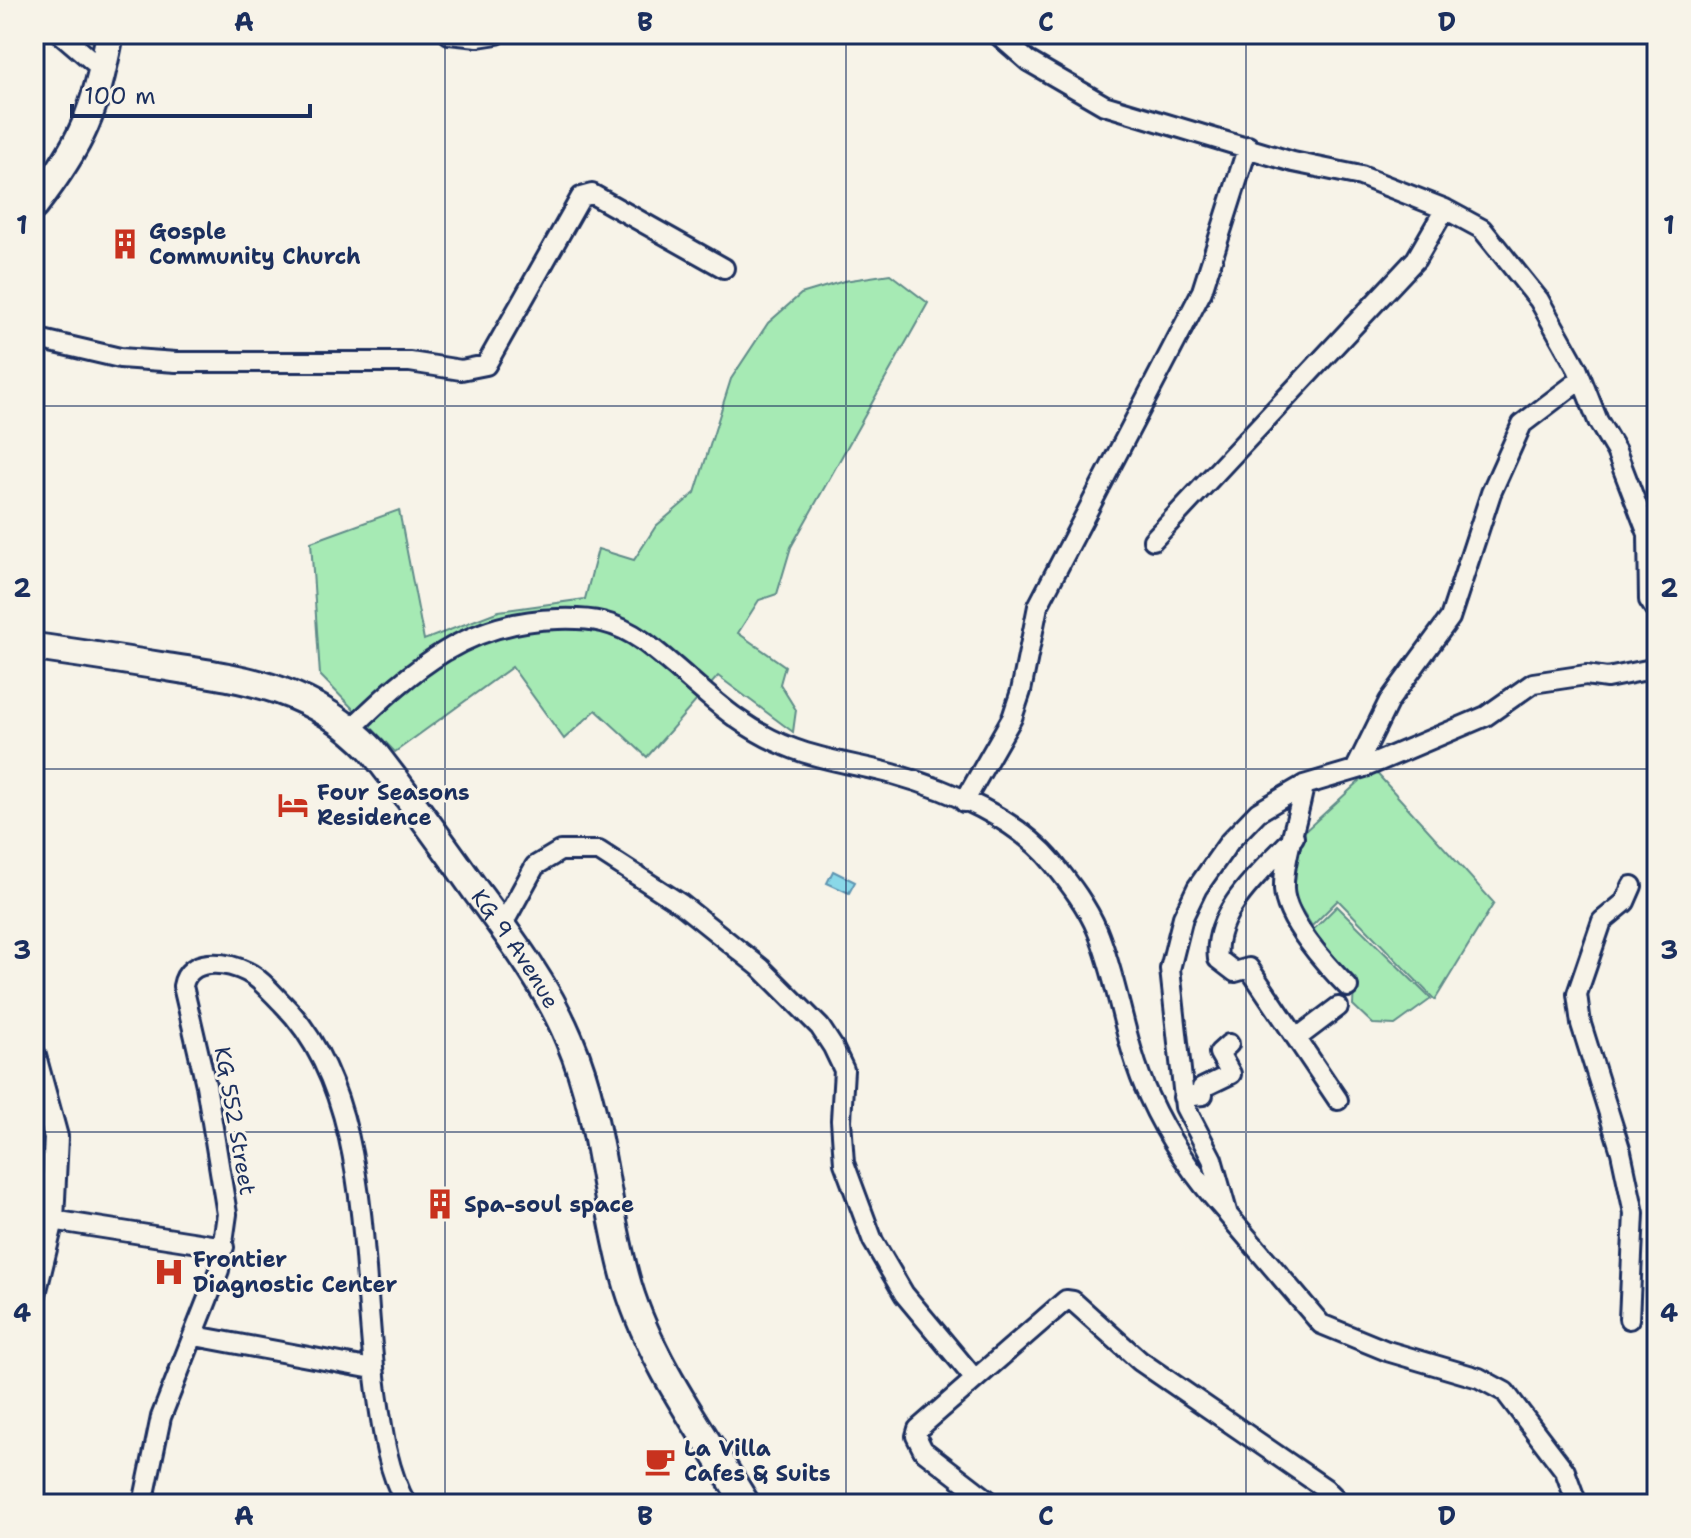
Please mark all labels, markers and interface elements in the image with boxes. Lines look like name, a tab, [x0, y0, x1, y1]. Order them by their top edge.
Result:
text: A	[234, 4, 254, 39]
text: B	[637, 4, 653, 39]
text: C	[1038, 4, 1054, 39]
text: D	[1438, 4, 1456, 39]
scale bar	[72, 68, 310, 118]
text: 100 m	[84, 80, 156, 112]
text: 1	[16, 207, 28, 242]
text: 1	[1663, 207, 1675, 242]
place label: Gosple Community Church	[149, 217, 361, 271]
building icon: Gosple Community Church	[108, 227, 142, 261]
text: 2	[13, 570, 31, 605]
text: 2	[1660, 570, 1678, 605]
place label: Four Seasons Residence	[317, 778, 470, 832]
hotel icon: Four Seasons Residence	[276, 788, 310, 822]
street label: KG 9 Avenue	[465, 883, 566, 1013]
text: 3	[13, 932, 31, 967]
text: 3	[1660, 932, 1678, 967]
street label: KG 552 Street	[208, 1045, 262, 1197]
building icon: Spa-soul space	[423, 1187, 457, 1221]
place label: Spa-soul space	[464, 1190, 634, 1219]
place label: Frontier Diagnostic Center	[193, 1245, 397, 1299]
hospital icon: Frontier Diagnostic Center	[152, 1255, 186, 1289]
text: 4	[13, 1295, 31, 1330]
text: 4	[1660, 1295, 1678, 1330]
place label: La Villa Cafes & Suits	[684, 1434, 831, 1488]
cafe icon: La Villa Cafes & Suits	[643, 1444, 677, 1478]
text: A	[234, 1498, 254, 1533]
text: B	[637, 1498, 653, 1533]
text: C	[1038, 1498, 1054, 1533]
text: D	[1438, 1498, 1456, 1533]

